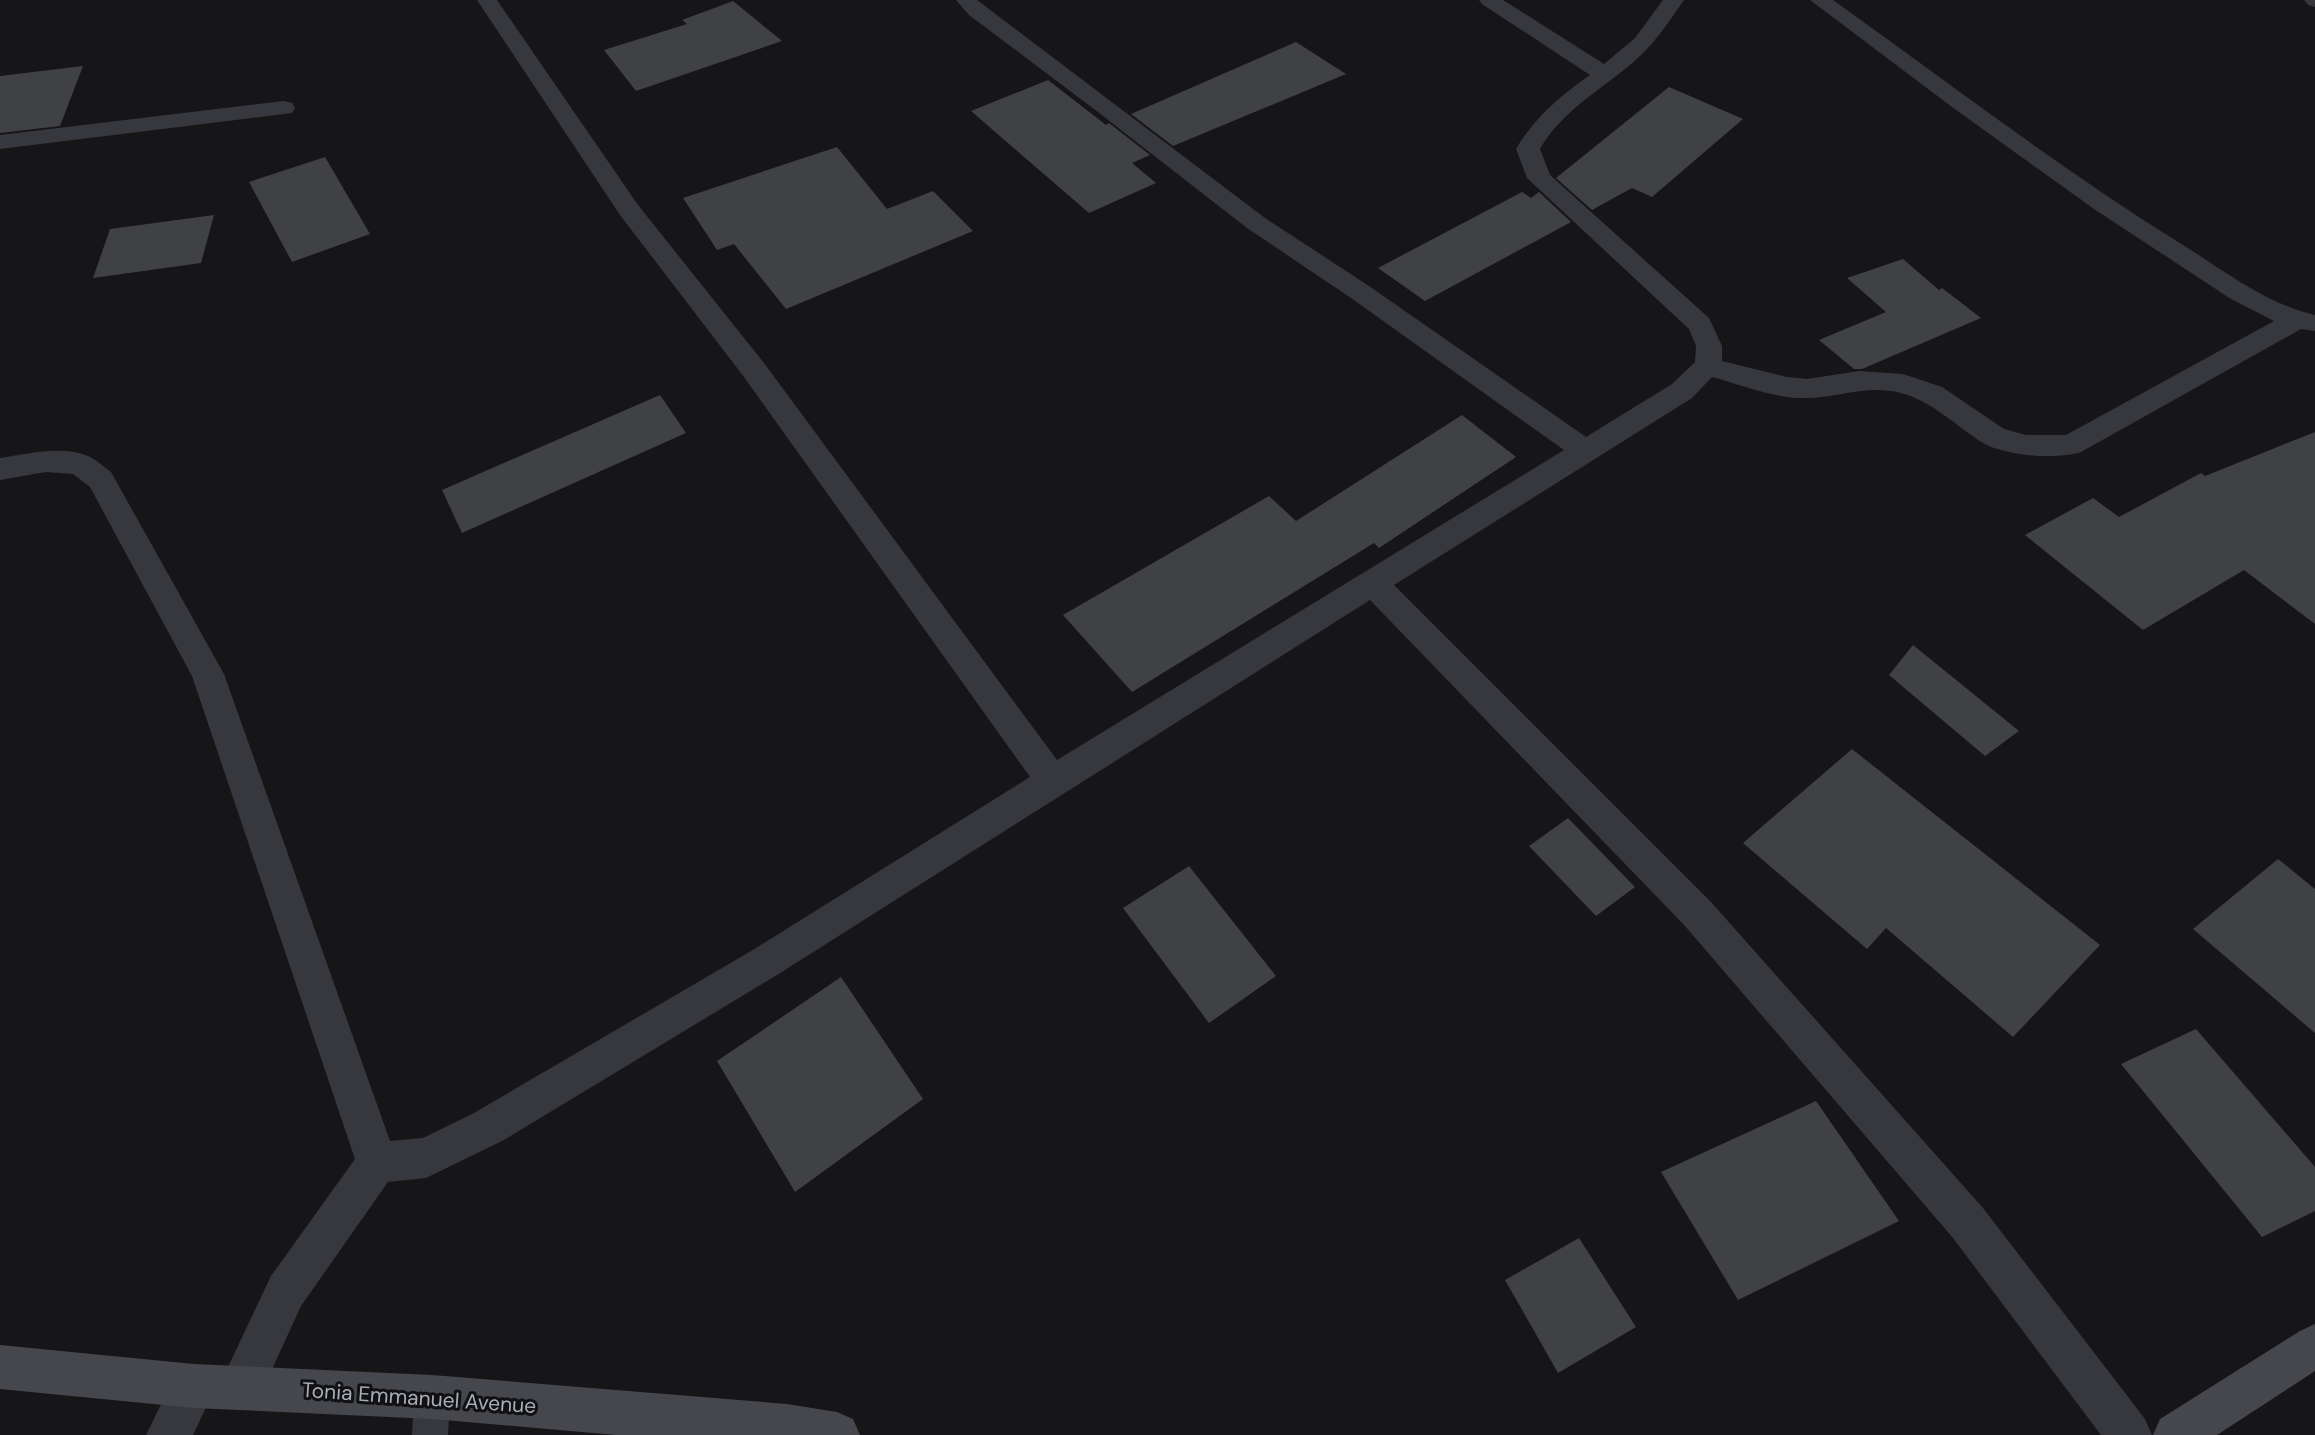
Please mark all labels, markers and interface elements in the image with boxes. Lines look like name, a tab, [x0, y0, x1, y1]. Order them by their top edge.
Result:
street label: Tonia Emmanuel Avenue	[301, 1376, 537, 1420]

